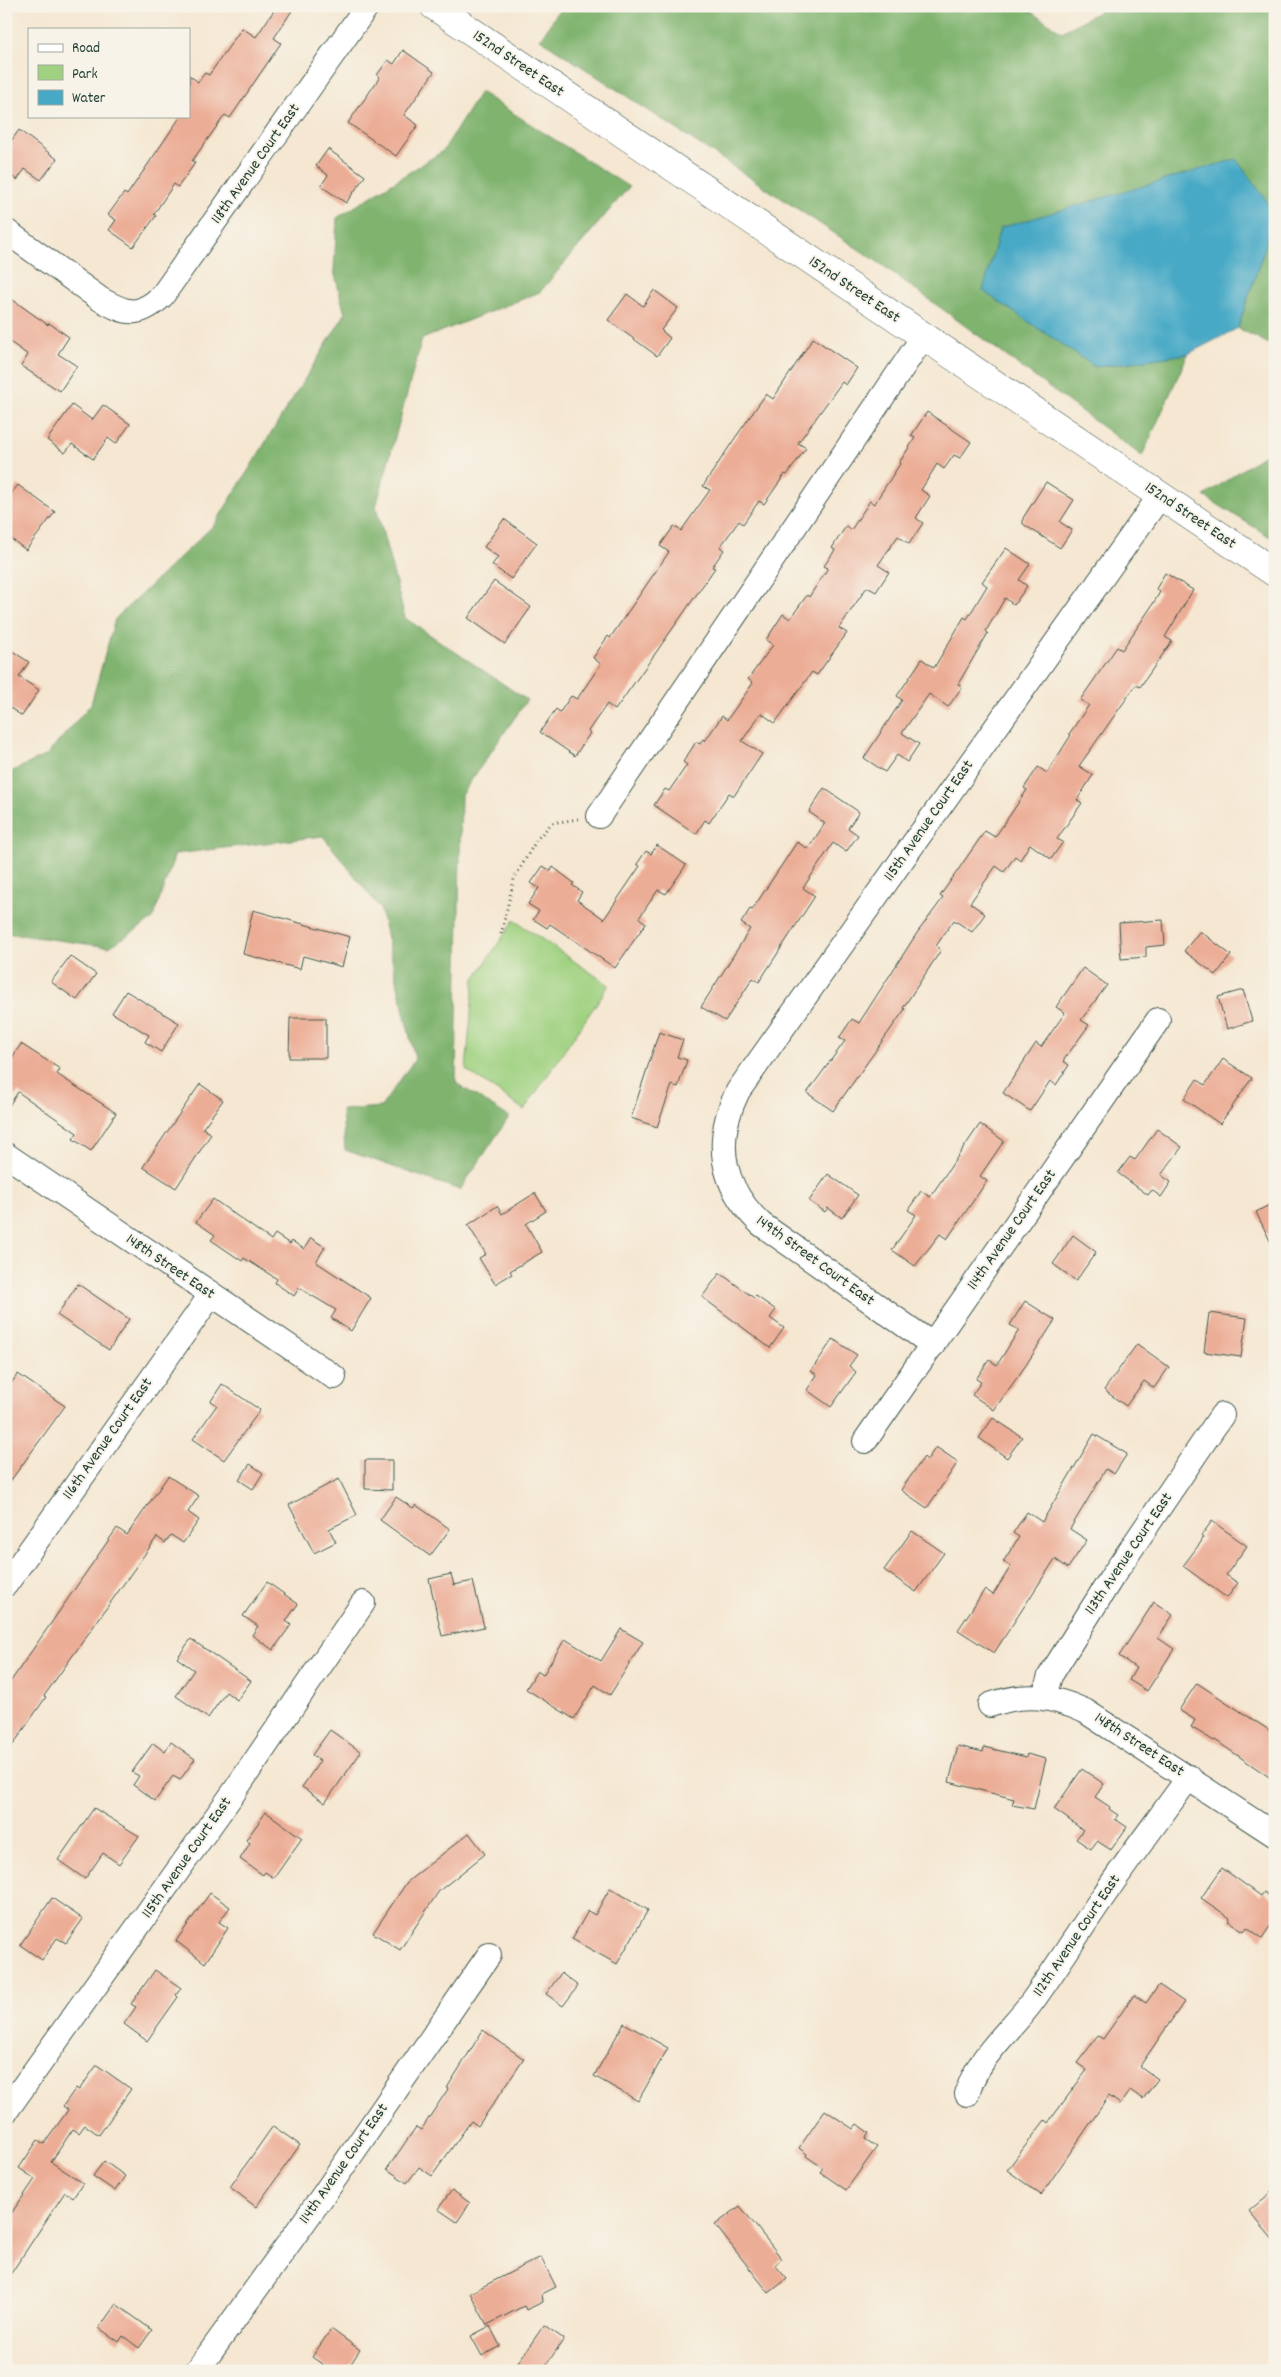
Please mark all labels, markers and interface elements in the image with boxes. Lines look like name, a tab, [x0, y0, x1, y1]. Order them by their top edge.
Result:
street label: 152nd Street East	[467, 25, 569, 103]
legend	[28, 28, 190, 118]
text: Road	[72, 38, 100, 60]
text: Park	[72, 64, 98, 86]
text: Water	[72, 88, 106, 110]
street label: 118th Avenue Court East	[206, 99, 306, 229]
street label: 152nd Street East	[803, 251, 905, 329]
street label: 152nd Street East	[1139, 477, 1241, 555]
street label: 115th Avenue Court East	[878, 756, 980, 886]
street label: 114th Avenue Court East	[962, 1165, 1062, 1295]
street label: 149th Street Court East	[751, 1210, 879, 1312]
street label: 148th Street East	[121, 1229, 219, 1305]
street label: 116th Avenue Court East	[57, 1373, 159, 1505]
street label: 113th Avenue Court East	[1079, 1488, 1179, 1620]
street label: 148th Street East	[1089, 1707, 1189, 1783]
street label: 115th Avenue Court East	[136, 1793, 238, 1923]
street label: 112th Avenue Court East	[1027, 1870, 1127, 2002]
street label: 114th Avenue Court East	[294, 2099, 394, 2229]

